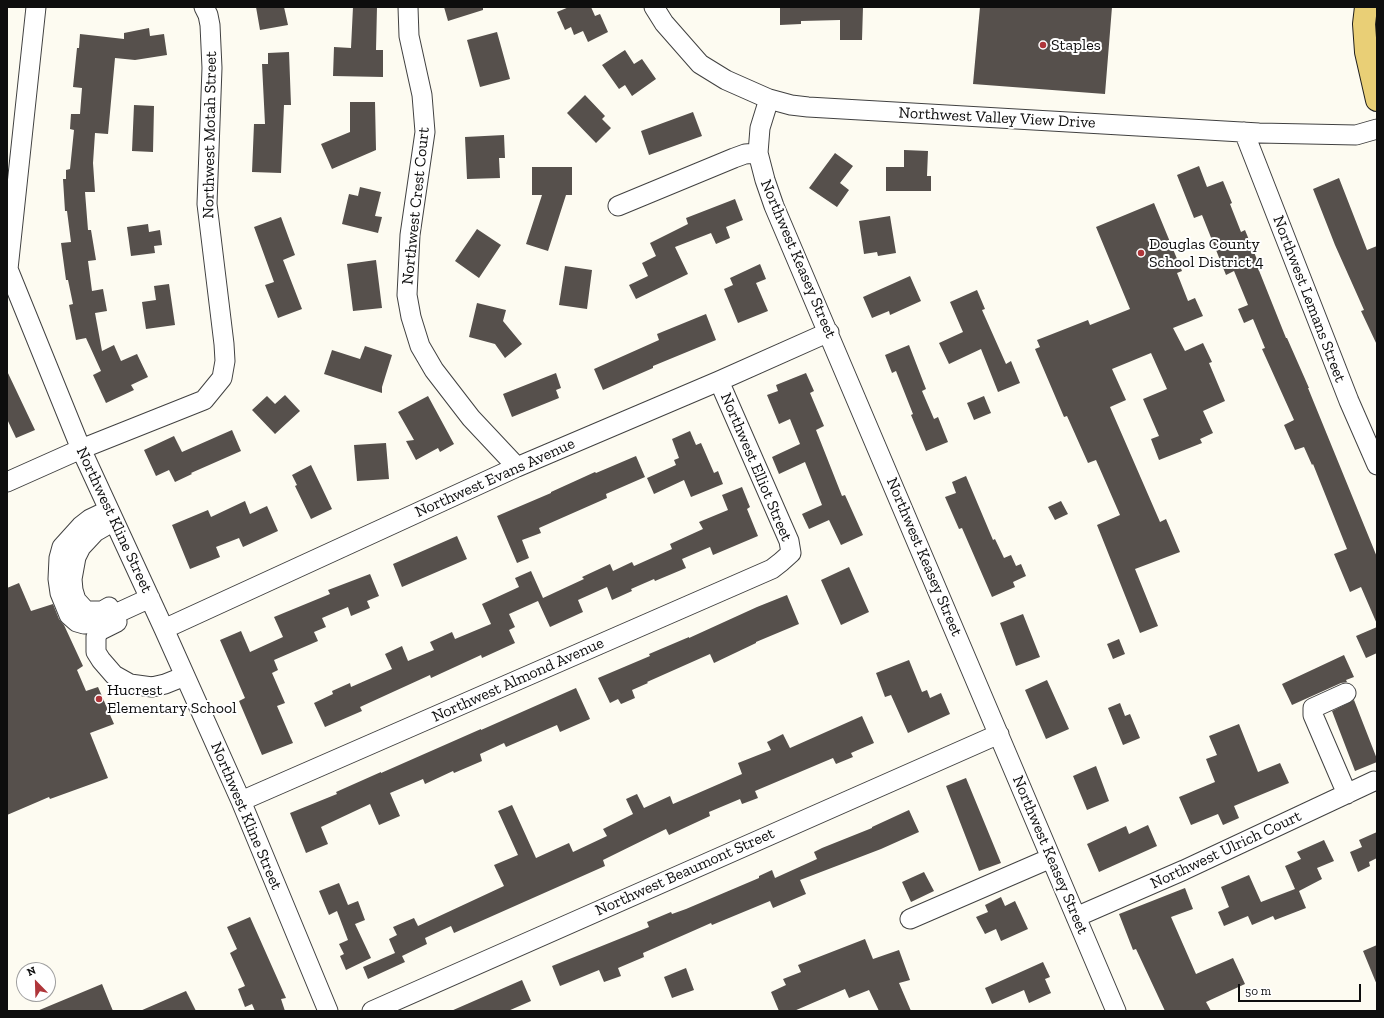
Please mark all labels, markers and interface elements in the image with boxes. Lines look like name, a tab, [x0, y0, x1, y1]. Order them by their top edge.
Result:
place label: Staples	[1051, 35, 1101, 55]
marker: Staples	[1038, 40, 1048, 50]
street label: Northwest Motah Street	[199, 51, 221, 219]
street label: Northwest Valley View Drive	[898, 103, 1096, 133]
street label: Northwest Crest Court	[398, 126, 434, 286]
street label: Northwest Keasey Street	[756, 177, 840, 341]
street label: Northwest Lemans Street	[1268, 213, 1350, 385]
place label: Douglas County School District 4	[1149, 234, 1264, 272]
marker: Douglas County School District 4	[1136, 248, 1146, 258]
street label: Northwest Elliot Street	[716, 390, 796, 544]
street label: Northwest Evans Avenue	[412, 434, 578, 522]
street label: Northwest Kline Street	[72, 444, 156, 596]
street label: Northwest Keasey Street	[882, 475, 966, 639]
street label: Northwest Almond Avenue	[429, 633, 607, 727]
place label: Hucrest Elementary School	[107, 680, 236, 718]
marker: Hucrest Elementary School	[94, 694, 104, 704]
street label: Northwest Kline Street	[206, 739, 286, 893]
street label: Northwest Keasey Street	[1008, 773, 1092, 937]
street label: Northwest Ulrich Court	[1148, 807, 1304, 893]
street label: Northwest Beaumont Street	[593, 824, 777, 920]
north arrow	[16, 962, 56, 1002]
text: N	[25, 964, 38, 979]
scale bar	[1240, 976, 1363, 1002]
text: 50 m	[1245, 984, 1271, 998]

